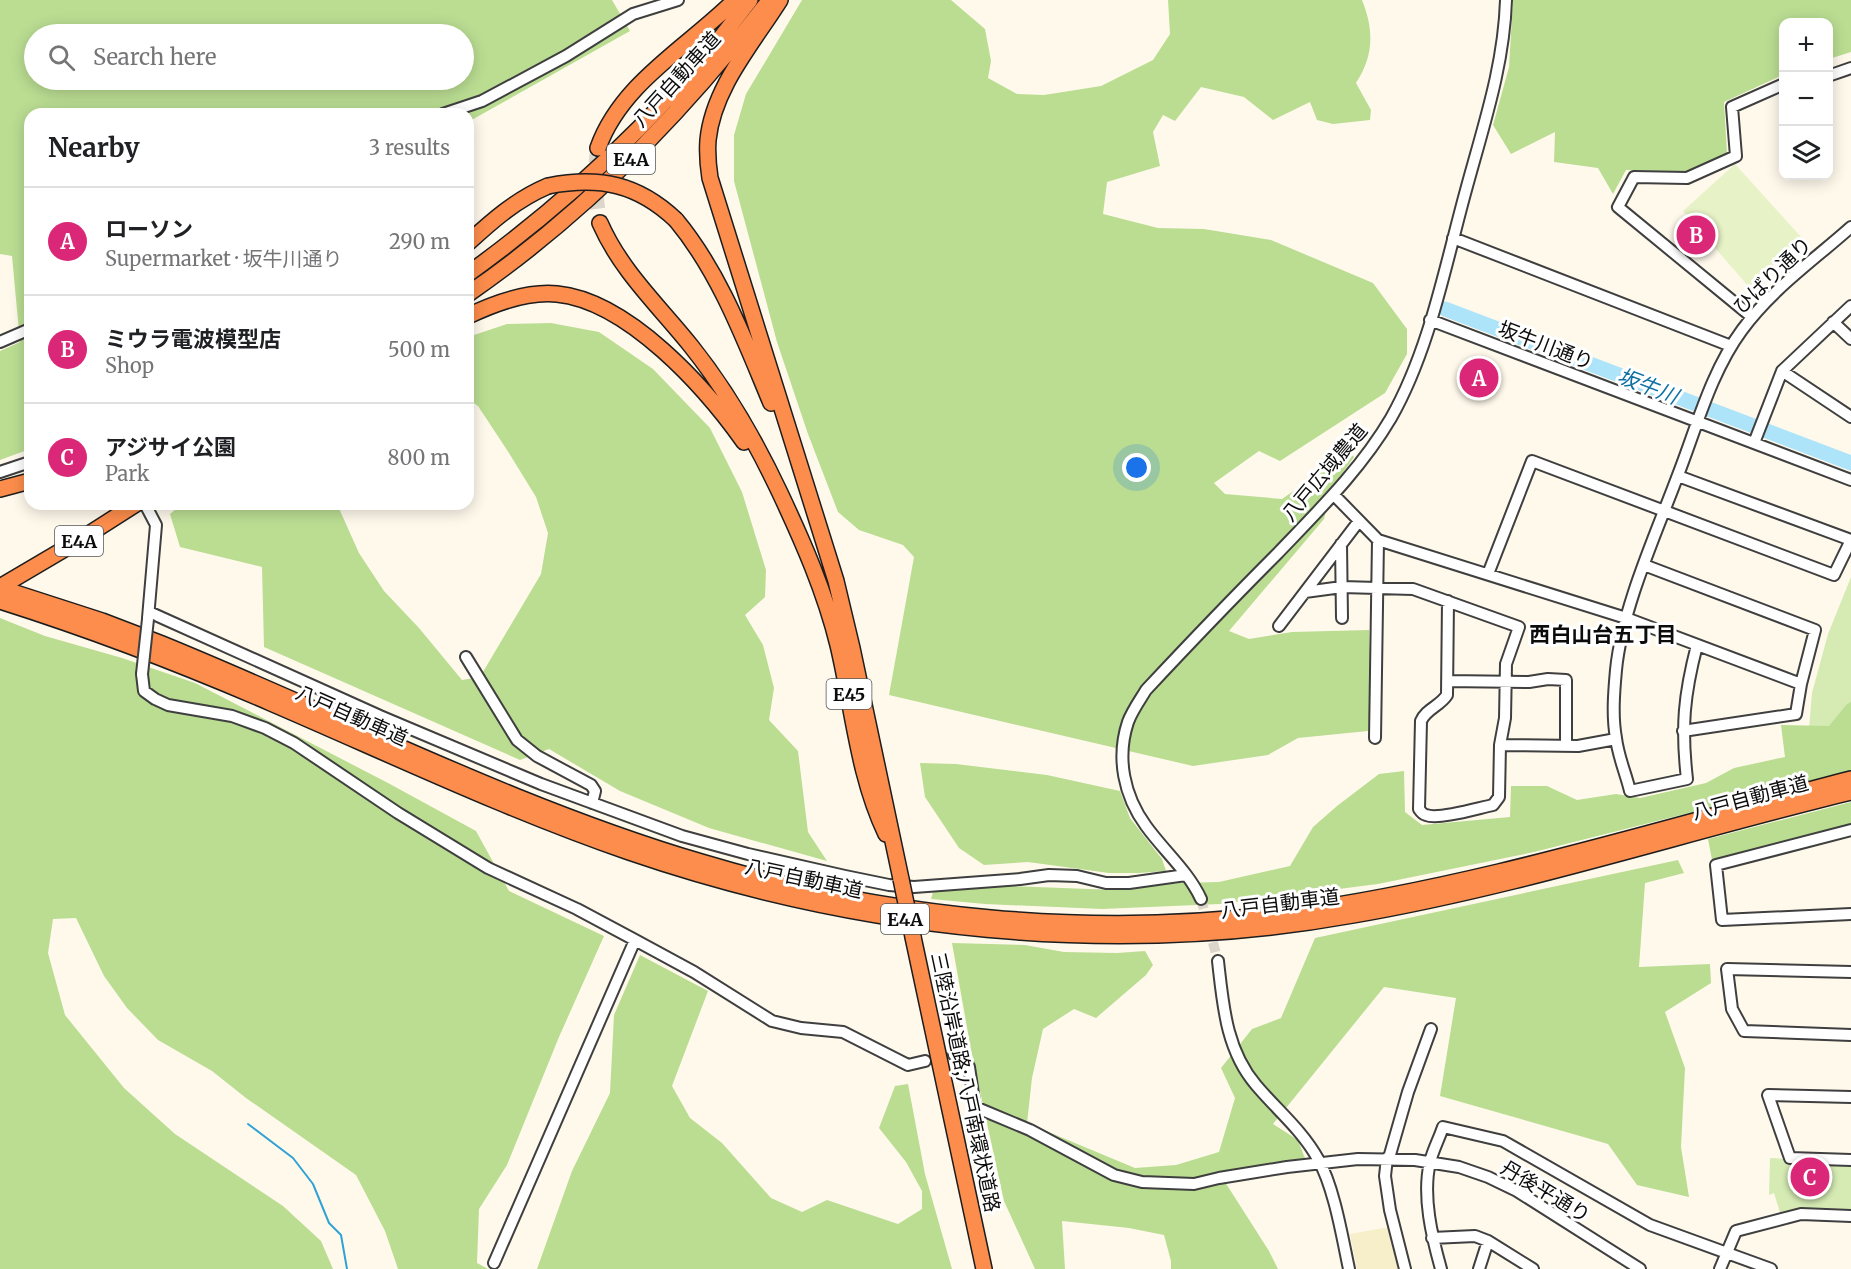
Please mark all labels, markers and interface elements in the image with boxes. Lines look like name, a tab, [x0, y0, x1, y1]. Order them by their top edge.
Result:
map controls	[1779, 18, 1833, 180]
button: +	[1779, 18, 1833, 72]
search box	[24, 24, 474, 90]
street label: 八戸自動車道	[627, 26, 725, 132]
icon: search	[45, 41, 78, 74]
text: Search here	[93, 43, 216, 71]
button: −	[1779, 72, 1833, 126]
button: layers	[1779, 126, 1833, 180]
text: Nearby	[48, 131, 140, 164]
text: 3 results	[369, 135, 450, 160]
road number: E4A	[607, 144, 655, 174]
pin: B	[1676, 212, 1716, 258]
text: ローソン	[105, 215, 193, 243]
text: A	[60, 229, 75, 254]
text: 290 m	[389, 229, 450, 254]
street label: ひばり通り	[1727, 231, 1817, 319]
text: Supermarket · 坂牛川通り	[105, 246, 343, 271]
street label: 坂牛川通り	[1495, 315, 1597, 375]
text: ミウラ電波模型店	[105, 325, 281, 353]
text: B	[61, 337, 74, 362]
text: 500 m	[388, 337, 450, 362]
text: Shop	[105, 353, 154, 378]
pin: A	[1460, 356, 1498, 400]
water label: 坂牛川	[1614, 362, 1684, 411]
street label: 八戸広域農道	[1276, 418, 1372, 526]
text: アジサイ公園	[105, 433, 236, 461]
text: C	[61, 445, 74, 470]
text: 800 m	[388, 445, 450, 470]
your location	[1122, 453, 1151, 482]
text: Park	[105, 461, 149, 486]
road number: E4A	[55, 526, 103, 556]
district label: 西白山台五丁目	[1530, 621, 1677, 648]
street label: 八戸自動車道	[292, 679, 412, 751]
road number: E45	[826, 679, 872, 709]
street label: 八戸自動車道	[1689, 769, 1811, 825]
street label: 八戸自動車道	[743, 853, 865, 903]
street label: 八戸自動車道	[1219, 883, 1341, 923]
road number: E4A	[881, 904, 929, 934]
street label: 三陸沿岸道路;八戸南環状道路	[925, 950, 1006, 1214]
pin: C	[1790, 1154, 1830, 1200]
street label: 丹後平通り	[1497, 1155, 1595, 1227]

